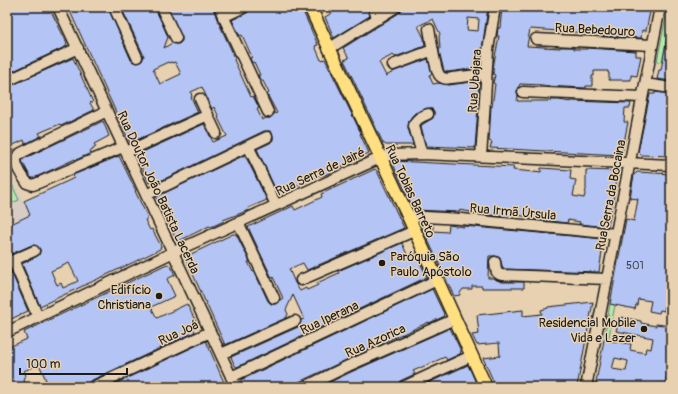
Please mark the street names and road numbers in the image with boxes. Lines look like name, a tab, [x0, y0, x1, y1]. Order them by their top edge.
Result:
street label: Rua Bebedouro	[554, 20, 636, 40]
street label: Rua Ubajara	[465, 49, 485, 113]
street label: Rua Doutor João Batista Lacerda	[113, 109, 203, 276]
street label: Rua Serra da Bocaina	[592, 138, 630, 252]
street label: Rua Tobias Barreto	[382, 142, 439, 241]
street label: Rua Serra de Jairé	[273, 144, 368, 200]
street label: Rua Irmã Úrsula	[469, 200, 557, 224]
street label: Rua Iperana	[298, 297, 361, 338]
street label: Rua Joá	[156, 317, 201, 349]
street label: Rua Azorica	[343, 320, 408, 361]

